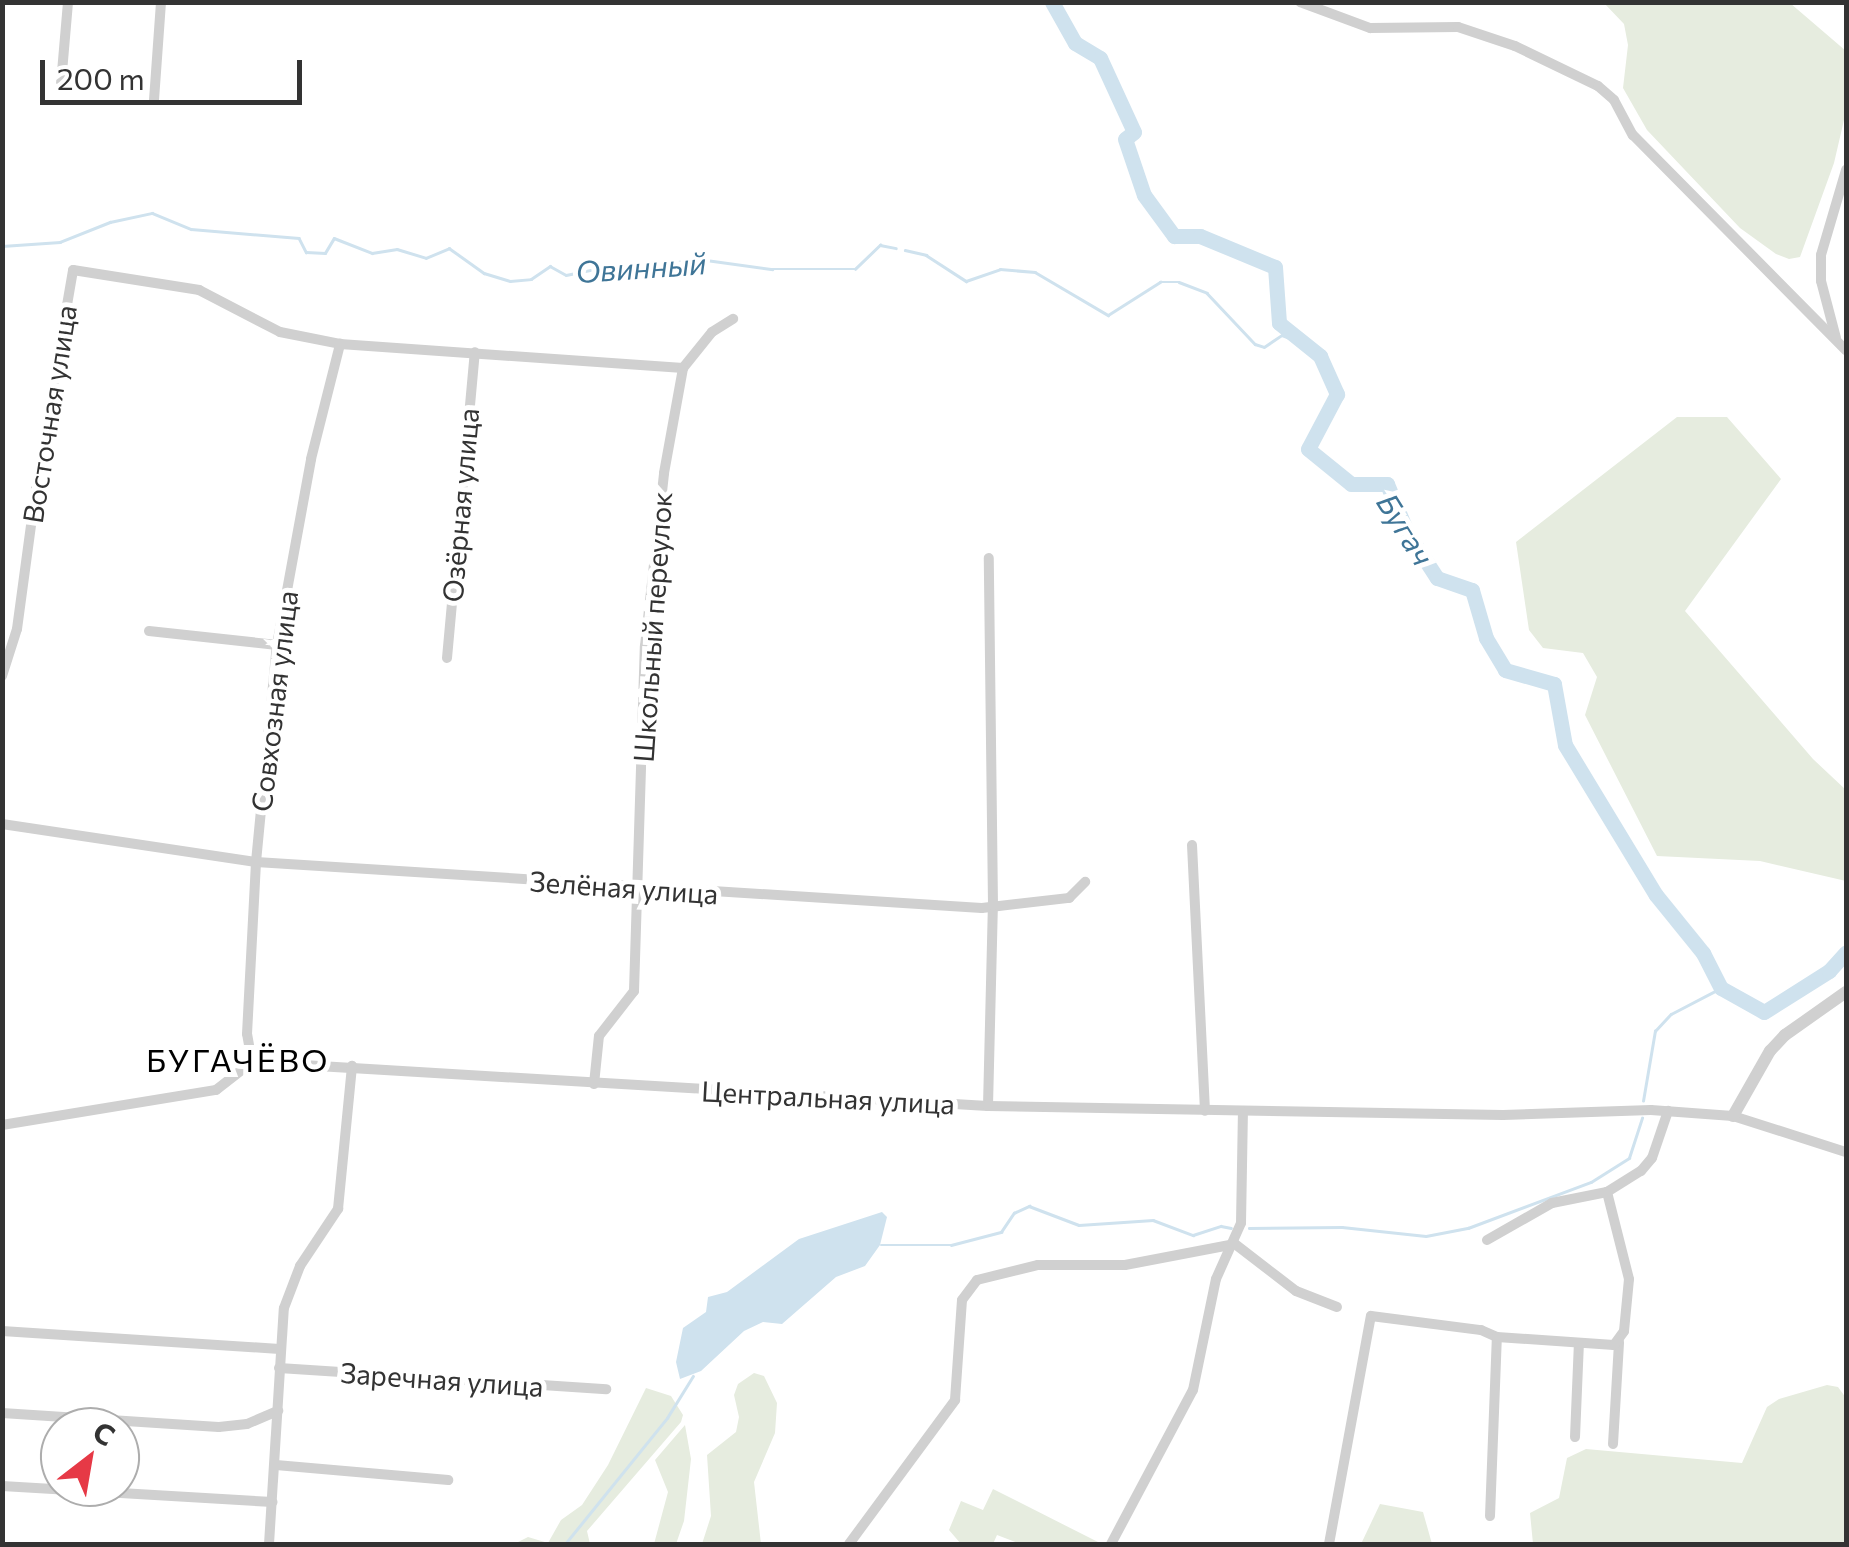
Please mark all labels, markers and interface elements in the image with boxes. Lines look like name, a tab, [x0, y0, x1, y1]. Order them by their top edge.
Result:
scale bar	[45, 40, 308, 102]
text: 200 m	[57, 59, 145, 96]
water label: Овинный	[575, 244, 707, 290]
street label: Восточная улица	[15, 303, 83, 525]
street label: Озёрная улица	[435, 407, 485, 603]
water label: Бугач	[1370, 486, 1442, 572]
street label: Школьный переулок	[626, 491, 678, 763]
street label: Совхозная улица	[244, 589, 304, 813]
street label: Зелёная улица	[529, 864, 719, 910]
district label: БУГАЧЁВО	[146, 1040, 330, 1078]
street label: Центральная улица	[700, 1074, 956, 1120]
street label: Заречная улица	[339, 1355, 545, 1403]
north arrow	[40, 1407, 140, 1507]
text: С	[87, 1413, 121, 1452]

